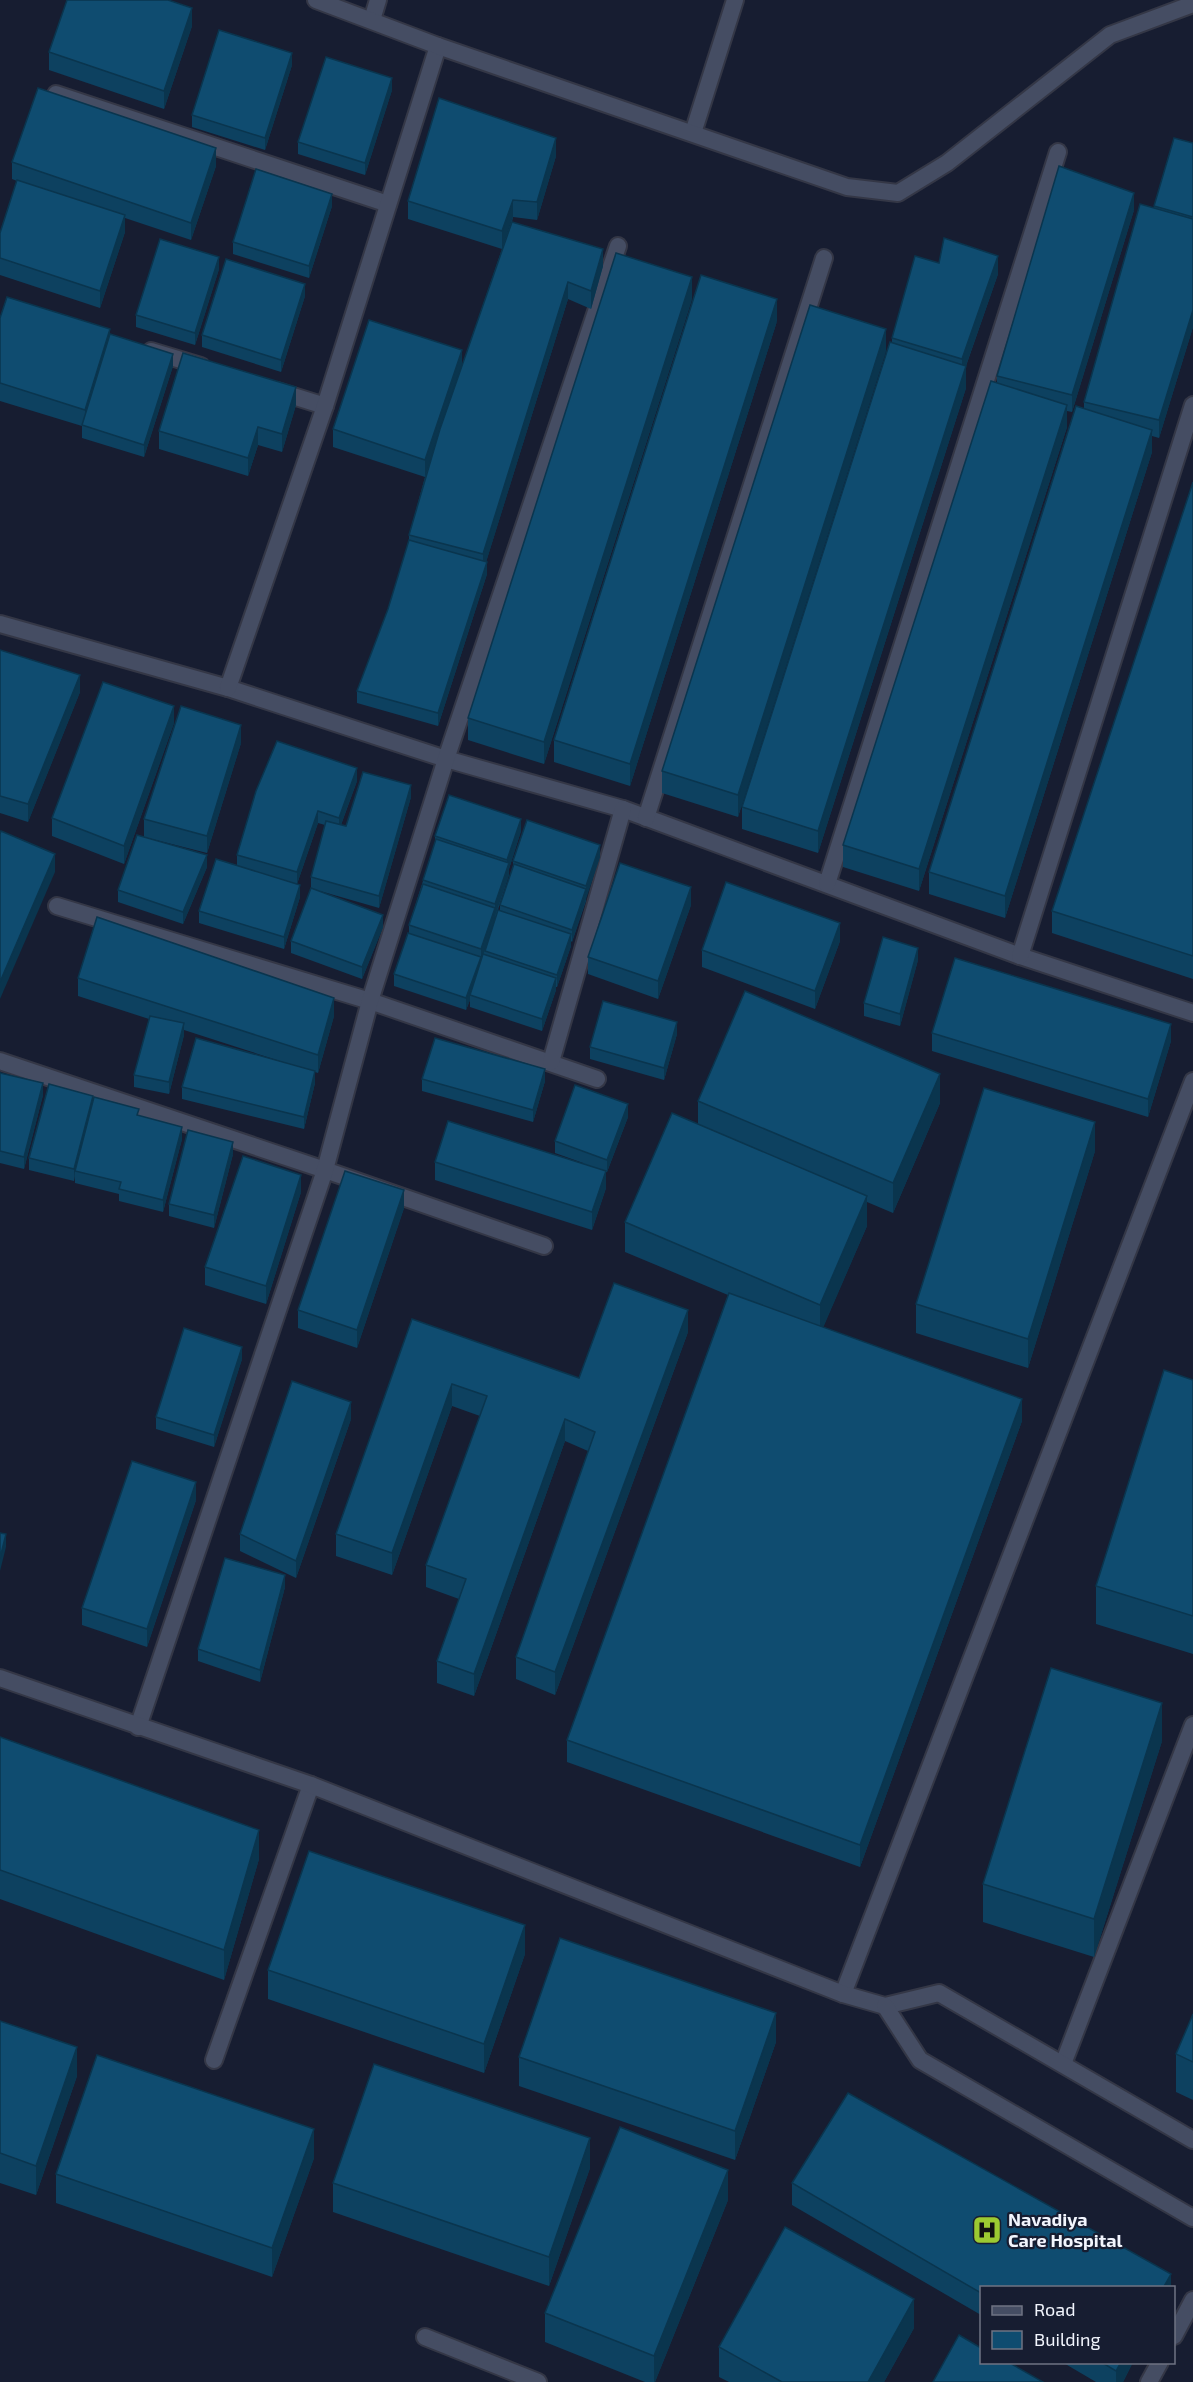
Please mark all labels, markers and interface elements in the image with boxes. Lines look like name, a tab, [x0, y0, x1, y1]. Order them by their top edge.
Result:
place label: Navadiya Care Hospital	[1008, 2208, 1122, 2251]
hospital icon: Navadiya Care Hospital	[971, 2214, 1003, 2246]
legend	[980, 2286, 1175, 2364]
text: Road	[1034, 2298, 1075, 2320]
text: Building	[1034, 2328, 1101, 2350]

